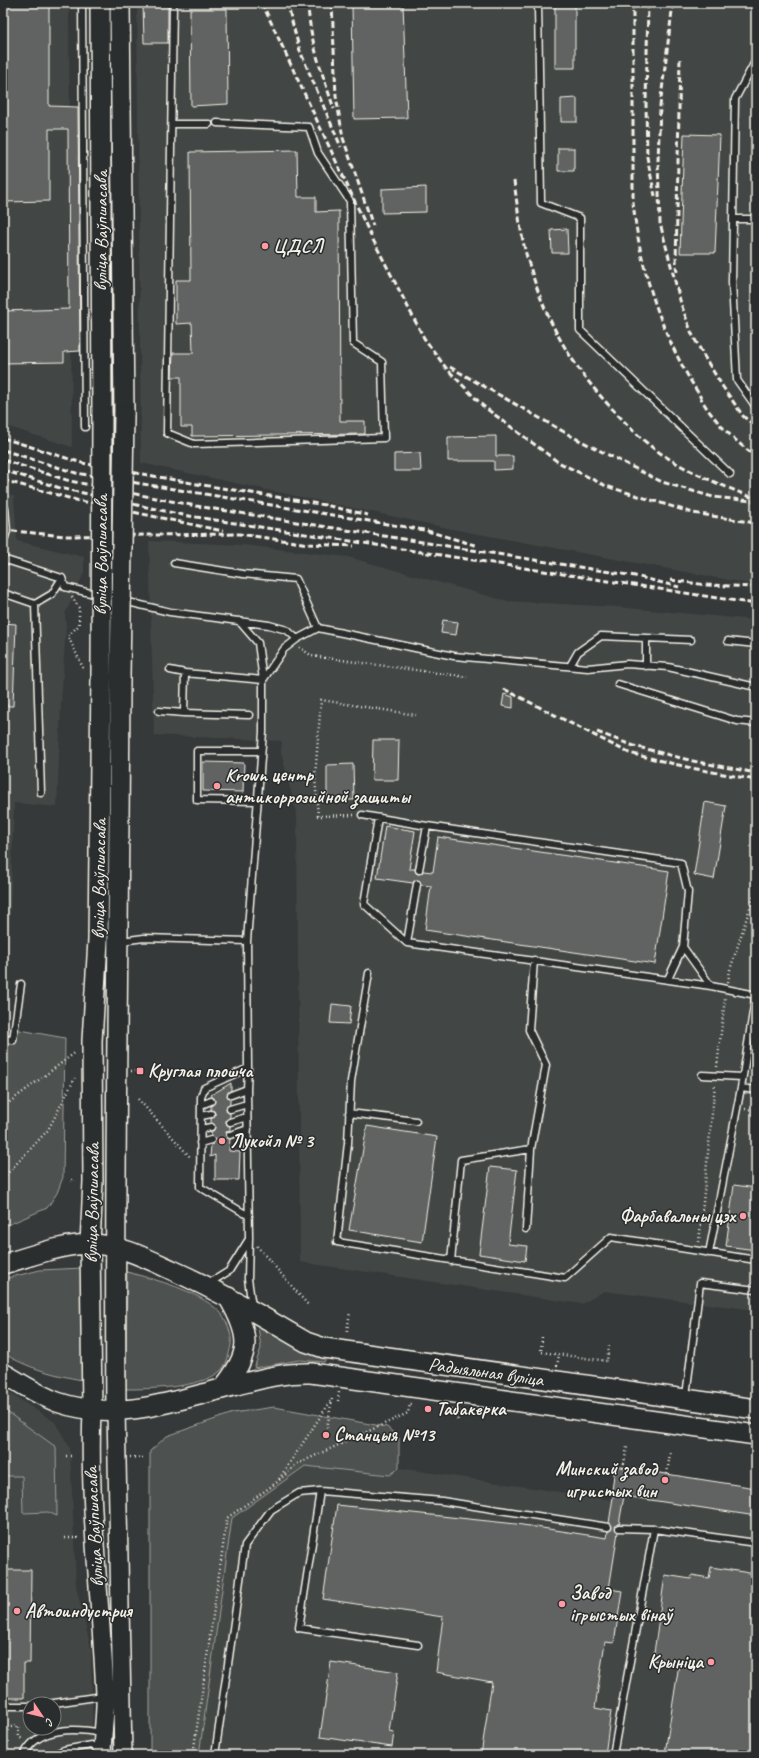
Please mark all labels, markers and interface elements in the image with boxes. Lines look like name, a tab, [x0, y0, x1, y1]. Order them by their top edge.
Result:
street label: вуліца Ваўпшасава	[89, 169, 113, 291]
place label: ЦДСЛ	[273, 234, 325, 258]
marker: ЦДСЛ	[260, 241, 270, 251]
street label: вуліца Ваўпшасава	[89, 493, 113, 615]
place label: Krown центр антикоррозийной защиты	[225, 763, 411, 810]
marker: Krown центр антикоррозийной защиты	[212, 781, 222, 791]
street label: вуліца Ваўпшасава	[86, 816, 112, 939]
place label: Круглая плошча	[148, 1059, 254, 1083]
marker: Круглая плошча	[135, 1066, 145, 1076]
place label: Лукойл № 3	[230, 1129, 316, 1153]
marker: Лукойл № 3	[217, 1136, 227, 1146]
street label: вуліца Ваўпшасава	[79, 1140, 105, 1263]
place label: Фарбавальны цэх	[620, 1204, 736, 1228]
marker: Фарбавальны цэх	[738, 1211, 748, 1221]
street label: Радыяльная вуліца	[427, 1352, 547, 1392]
place label: Табакерка	[436, 1397, 507, 1421]
marker: Табакерка	[423, 1404, 433, 1414]
place label: Станцыя №13	[334, 1423, 437, 1447]
marker: Станцыя №13	[321, 1430, 331, 1440]
place label: Минский завод игристых вин	[556, 1457, 659, 1503]
street label: вуліца Ваўпшасава	[79, 1464, 109, 1588]
marker: Минский завод игристых вин	[660, 1475, 670, 1485]
place label: Завод ігрыстых вінаў	[570, 1581, 674, 1627]
place label: Автоиндустрия	[25, 1599, 133, 1623]
marker: Завод ігрыстых вінаў	[557, 1599, 567, 1609]
marker: Автоиндустрия	[12, 1606, 22, 1616]
place label: Крыніца	[648, 1650, 705, 1674]
marker: Крыніца	[706, 1657, 716, 1667]
north arrow	[22, 1696, 62, 1736]
text: С	[42, 1716, 57, 1729]

